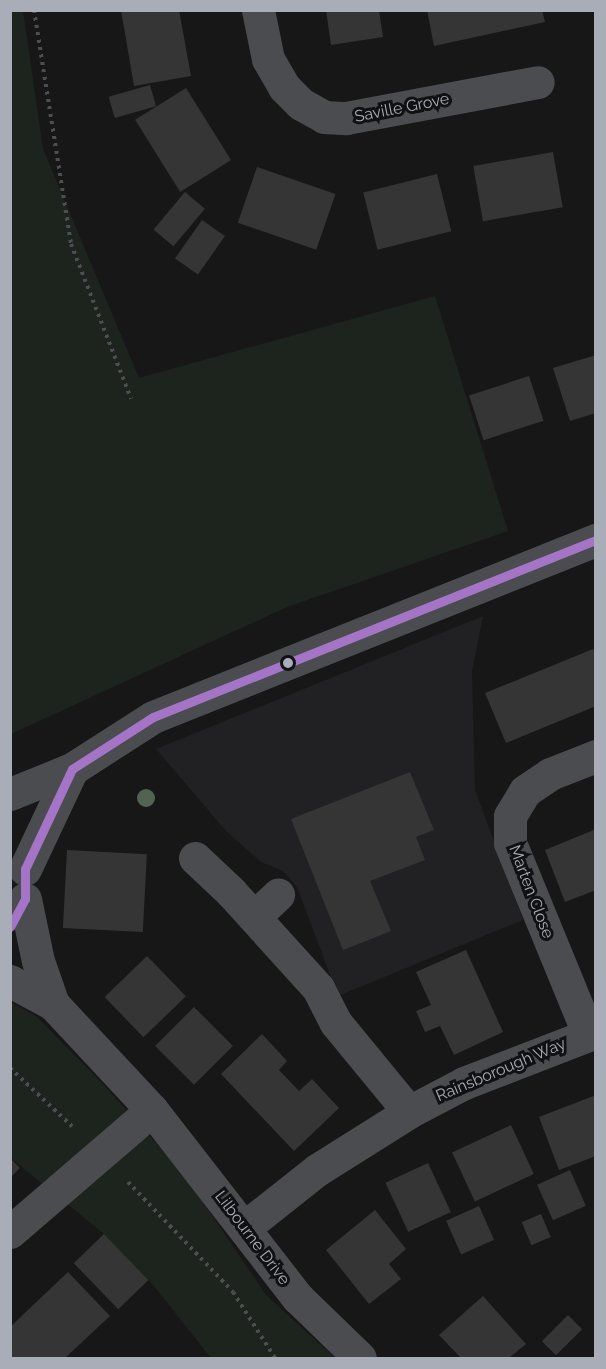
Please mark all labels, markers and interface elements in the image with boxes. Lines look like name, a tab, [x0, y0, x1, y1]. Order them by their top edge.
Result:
street label: Saville Grove	[353, 89, 451, 127]
unlabelled marker	[282, 657, 294, 669]
street label: Marten Close	[504, 843, 558, 941]
street label: Rainsborough Way	[433, 1034, 569, 1106]
street label: Lilbourne Drive	[210, 1187, 294, 1289]

